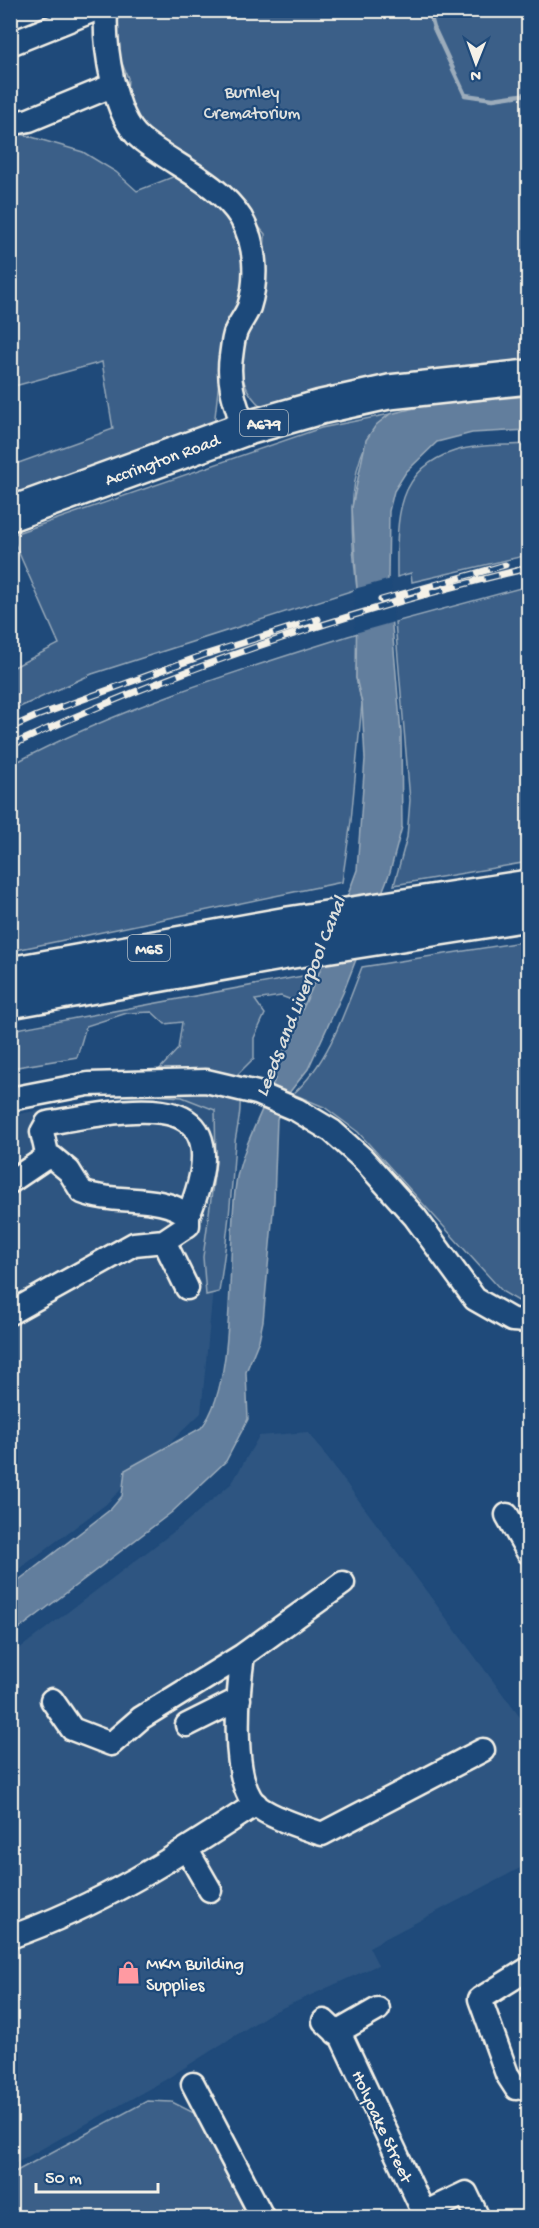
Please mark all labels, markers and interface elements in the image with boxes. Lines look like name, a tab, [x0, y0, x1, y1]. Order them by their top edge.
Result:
north arrow	[446, 33, 506, 93]
text: N	[470, 65, 481, 84]
park label: Burnley Crematorium	[204, 83, 300, 125]
road number: A679	[240, 410, 288, 436]
street label: Accrington Road	[103, 430, 225, 492]
water label: Leeds and Liverpool Canal	[252, 893, 353, 1101]
road number: M65	[128, 935, 170, 961]
place label: MKM Building Supplies	[146, 1955, 244, 1997]
shop icon: MKM Building Supplies	[115, 1960, 141, 1986]
street label: Holyoake Street	[346, 2068, 417, 2188]
scale bar	[36, 2156, 158, 2194]
text: 50 m	[45, 2169, 82, 2190]

